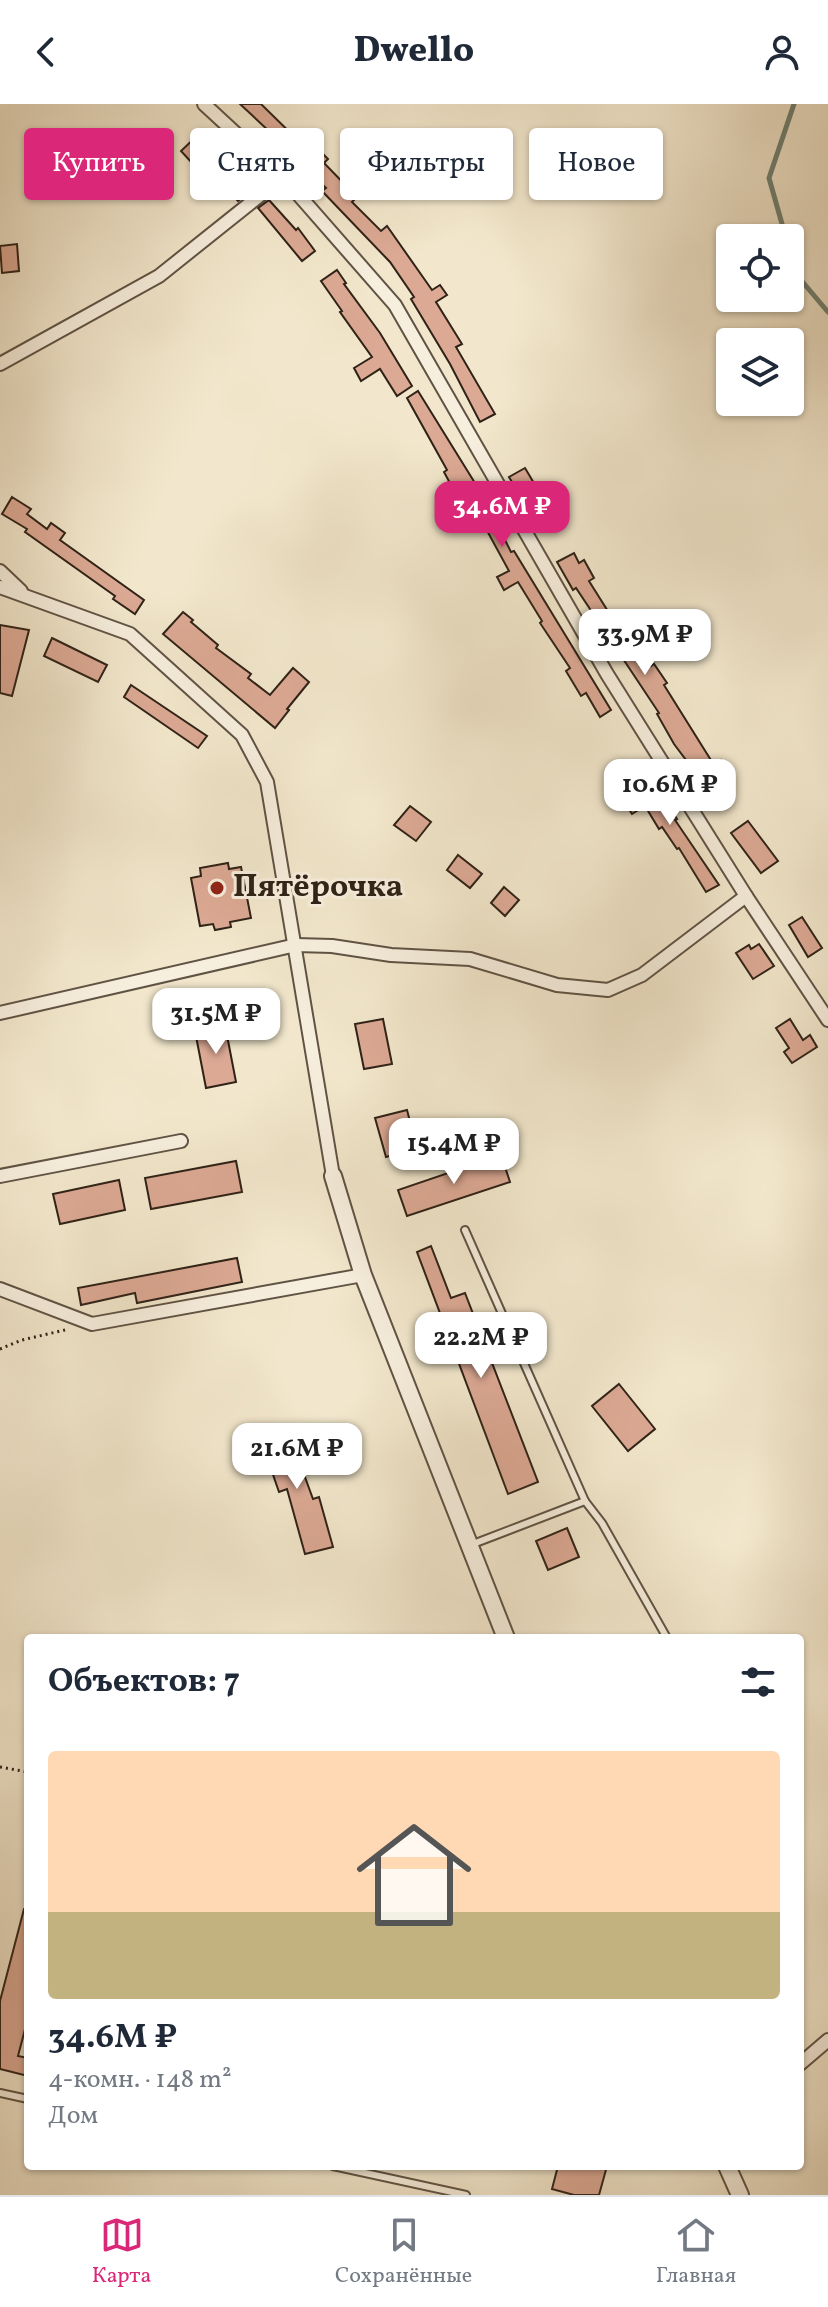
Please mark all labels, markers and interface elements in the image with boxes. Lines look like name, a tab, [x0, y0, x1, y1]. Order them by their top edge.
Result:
text: Dwello	[354, 27, 474, 77]
icon: back	[24, 30, 68, 74]
icon: person	[760, 30, 804, 74]
chip: Купить	[24, 128, 174, 200]
chip: Снять	[190, 128, 324, 200]
chip: Фильтры	[340, 128, 513, 200]
chip: Новое	[529, 128, 663, 200]
map controls	[716, 224, 804, 416]
button: locate	[716, 224, 804, 312]
button: layers	[716, 328, 804, 416]
pin: 34.6M ₽	[428, 481, 576, 549]
text: 34.6M ₽	[453, 489, 551, 525]
pin: 33.9M ₽	[571, 609, 719, 677]
text: 33.9M ₽	[597, 617, 693, 653]
pin: 10.6M ₽	[596, 759, 744, 827]
text: 10.6M ₽	[622, 767, 718, 803]
place label: Пятёрочка	[233, 866, 403, 910]
marker: Пятёрочка	[208, 879, 226, 897]
pin: 31.5M ₽	[142, 988, 290, 1056]
text: 31.5M ₽	[170, 996, 262, 1032]
pin: 15.4M ₽	[380, 1118, 528, 1186]
text: 15.4M ₽	[407, 1126, 501, 1162]
pin: 22.2M ₽	[407, 1312, 555, 1380]
text: 22.2M ₽	[433, 1320, 529, 1356]
pin: 21.6M ₽	[223, 1423, 371, 1491]
text: 21.6M ₽	[250, 1431, 344, 1467]
text: Объектов: 7	[48, 1659, 240, 1706]
icon: filters	[736, 1660, 780, 1704]
icon: home	[342, 1803, 486, 1947]
text: 34.6M ₽	[48, 2015, 177, 2062]
text: 4-комн. · 148 m²	[48, 2062, 232, 2098]
text: Дом	[48, 2098, 98, 2134]
tab: Карта	[92, 2213, 151, 2292]
tab: Сохранённые	[335, 2213, 472, 2292]
tab: Главная	[656, 2213, 736, 2292]

